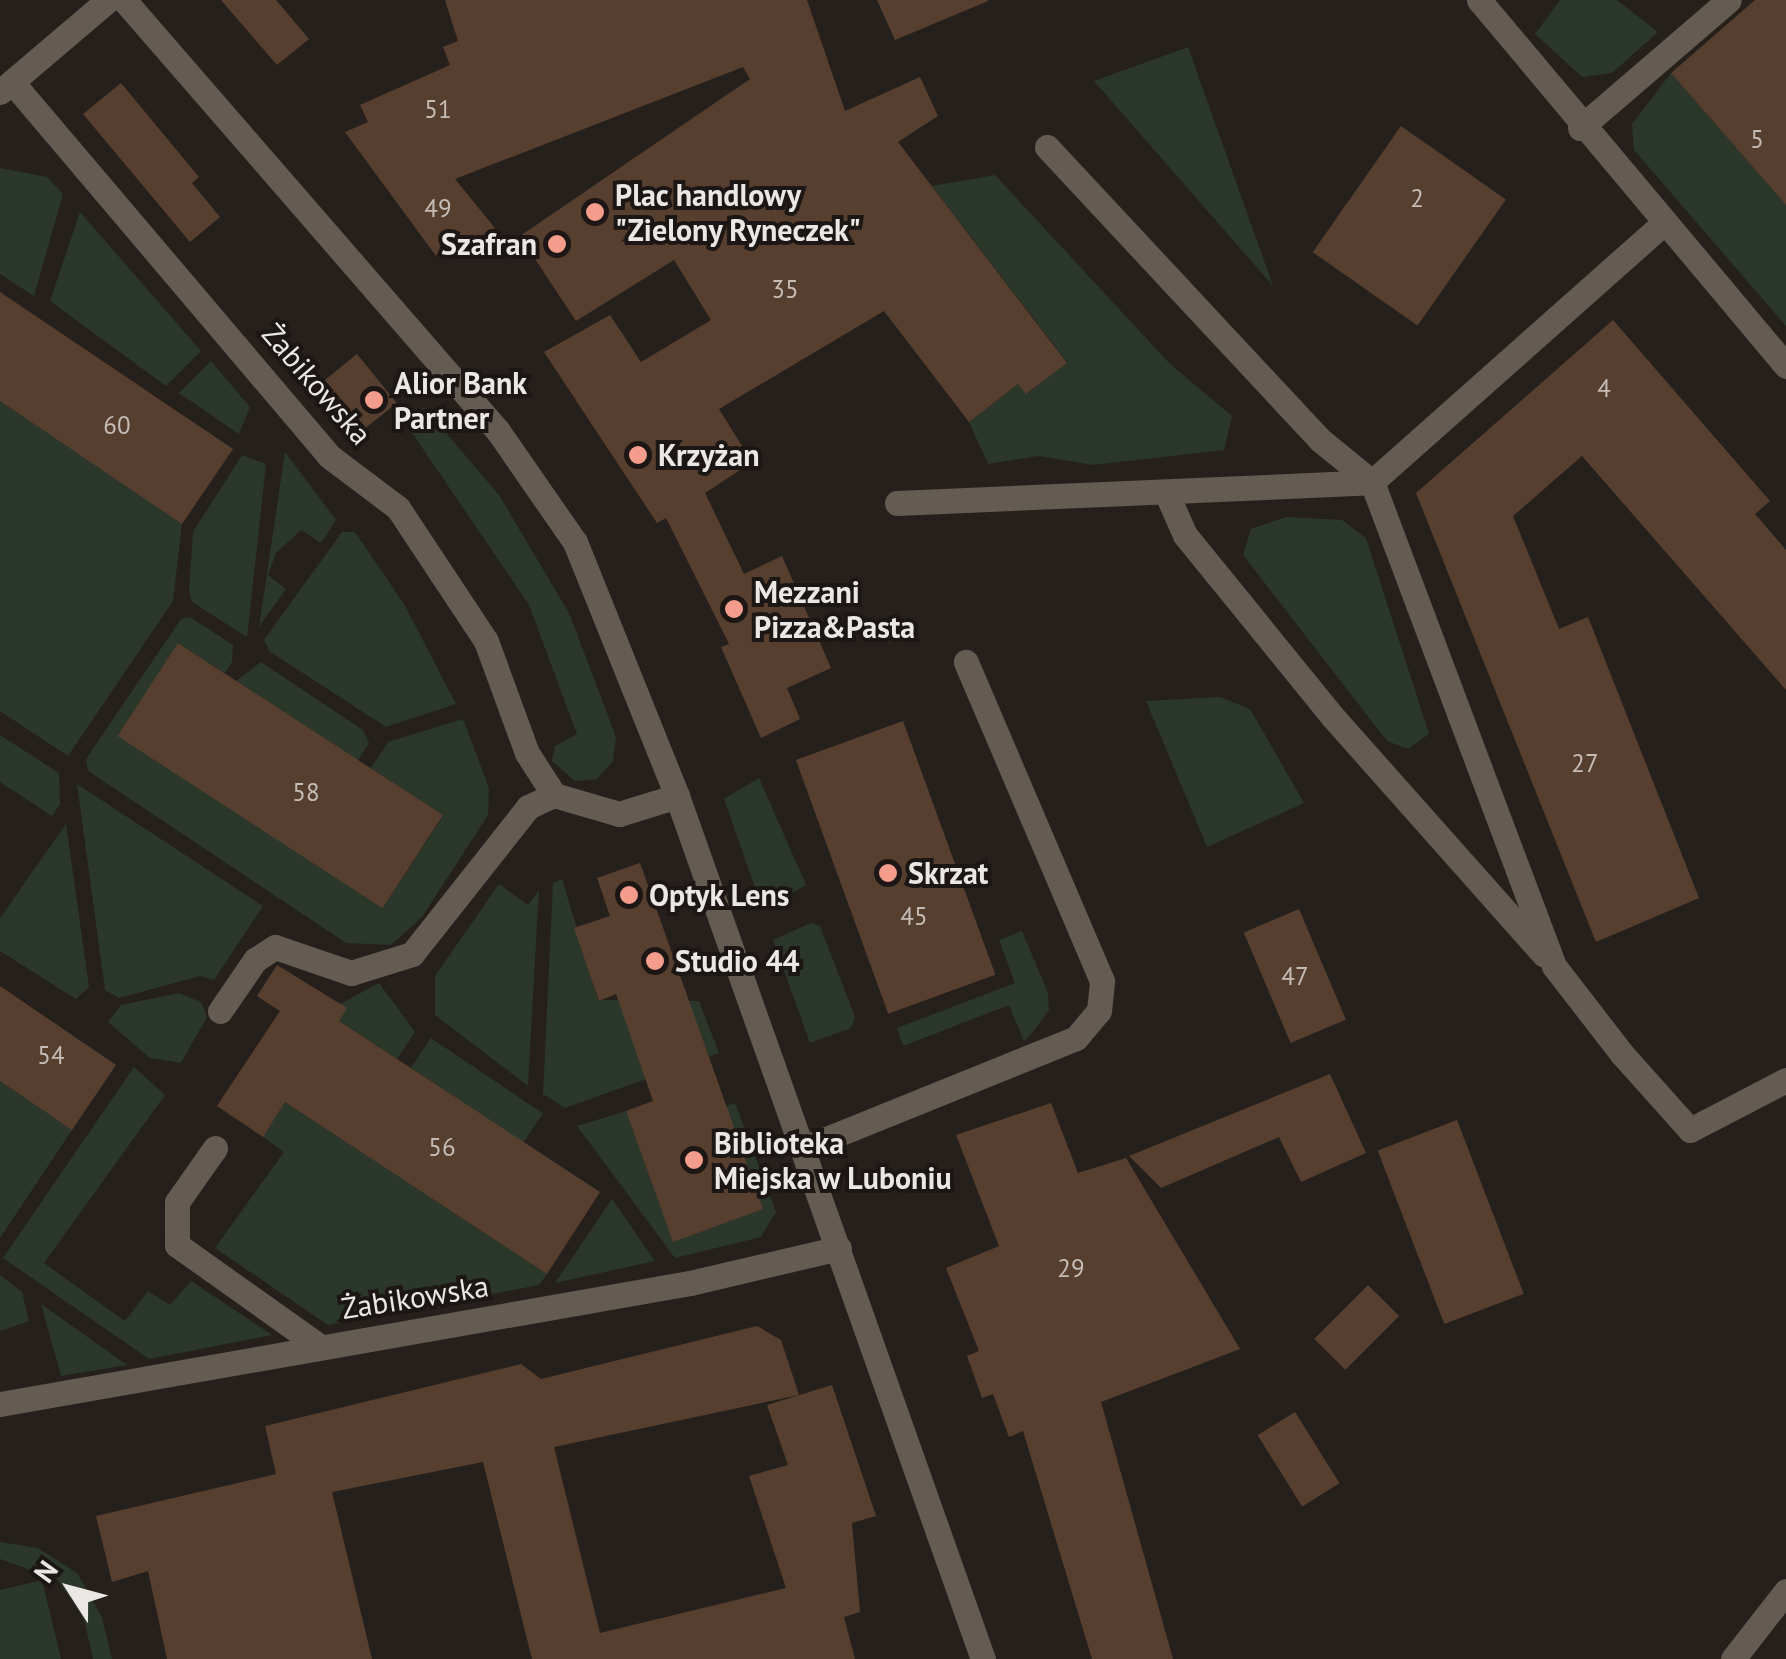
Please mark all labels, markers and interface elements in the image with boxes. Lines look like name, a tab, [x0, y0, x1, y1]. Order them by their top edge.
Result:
house number: 51	[424, 94, 452, 124]
house number: 5	[1750, 124, 1764, 154]
place label: Plac handlowy "Zielony Ryneczek"	[615, 177, 862, 248]
house number: 2	[1410, 183, 1424, 213]
house number: 49	[424, 193, 452, 223]
marker: Plac handlowy "Zielony Ryneczek"	[584, 201, 606, 223]
place label: Szafran	[441, 226, 537, 262]
marker: Szafran	[546, 233, 568, 255]
house number: 35	[771, 274, 799, 304]
street label: Żabikowska	[255, 316, 379, 452]
place label: Alior Bank Partner	[394, 365, 527, 436]
house number: 4	[1597, 373, 1611, 403]
marker: Alior Bank Partner	[363, 389, 385, 411]
house number: 60	[103, 410, 131, 440]
place label: Krzyżan	[658, 437, 760, 473]
marker: Krzyżan	[627, 444, 649, 466]
place label: Mezzani Pizza&Pasta	[754, 574, 915, 644]
marker: Mezzani Pizza&Pasta	[723, 598, 745, 620]
house number: 27	[1571, 748, 1599, 778]
house number: 58	[292, 777, 320, 807]
place label: Skrzat	[908, 855, 988, 891]
marker: Skrzat	[877, 862, 899, 884]
place label: Optyk Lens	[649, 877, 790, 913]
marker: Optyk Lens	[618, 884, 640, 906]
house number: 45	[900, 901, 928, 931]
place label: Studio 44	[675, 943, 799, 979]
marker: Studio 44	[644, 950, 666, 972]
house number: 47	[1281, 961, 1309, 991]
house number: 54	[37, 1040, 65, 1070]
place label: Biblioteka Miejska w Luboniu	[714, 1125, 953, 1196]
house number: 56	[428, 1132, 456, 1162]
marker: Biblioteka Miejska w Luboniu	[683, 1149, 705, 1171]
house number: 29	[1057, 1253, 1085, 1283]
street label: Żabikowska	[339, 1268, 491, 1326]
north arrow	[20, 1539, 120, 1639]
text: N	[25, 1553, 66, 1589]

